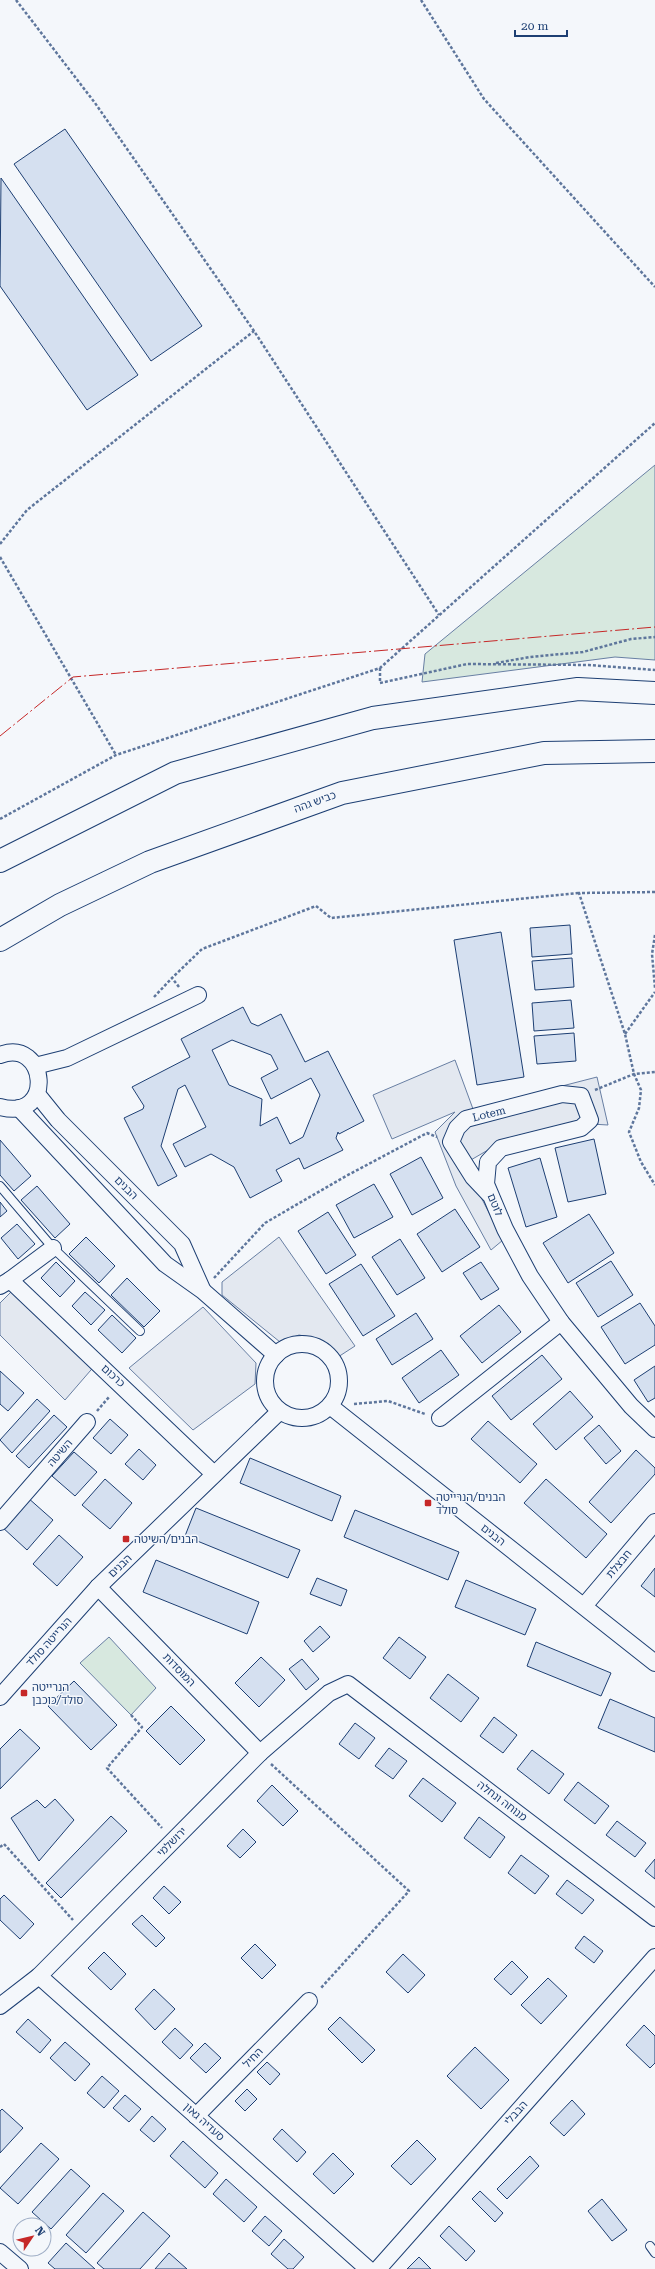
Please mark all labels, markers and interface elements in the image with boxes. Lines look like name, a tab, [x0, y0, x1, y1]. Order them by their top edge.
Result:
scale bar	[515, 12, 567, 38]
text: 20 m	[521, 19, 548, 33]
street label: כביש גהה	[292, 788, 338, 816]
street label: Lotem	[471, 1104, 507, 1124]
street label: הבנים	[112, 1174, 140, 1202]
street label: לוטם	[484, 1192, 506, 1219]
street label: כרכום	[98, 1362, 128, 1390]
street label: השיטה	[45, 1437, 75, 1469]
place label: הבנים/הנרייטה סולד	[436, 1491, 505, 1517]
marker: הבנים/הנרייטה סולד	[423, 1498, 433, 1508]
street label: הבנים	[478, 1521, 508, 1549]
place label: הבנים/השיטה	[134, 1533, 198, 1546]
marker: הבנים/השיטה	[121, 1534, 131, 1544]
street label: חבצלת	[603, 1547, 635, 1581]
street label: הבנים	[106, 1552, 135, 1580]
street label: הנרייטה סולד	[23, 1615, 75, 1669]
street label: המוסדות	[160, 1651, 198, 1689]
place label: הנרייטה סולד/כוכבן	[32, 1681, 83, 1707]
marker: הנרייטה סולד/כוכבן	[19, 1688, 29, 1698]
street label: מנוחה ונחלה	[474, 1778, 530, 1824]
street label: ירושלמי	[155, 1825, 189, 1859]
street label: החיל	[240, 2045, 266, 2071]
street label: הבבלי	[502, 2098, 530, 2128]
street label: סעדיה גאון	[181, 2100, 227, 2144]
north arrow	[12, 2217, 52, 2257]
text: N	[32, 2224, 48, 2239]

